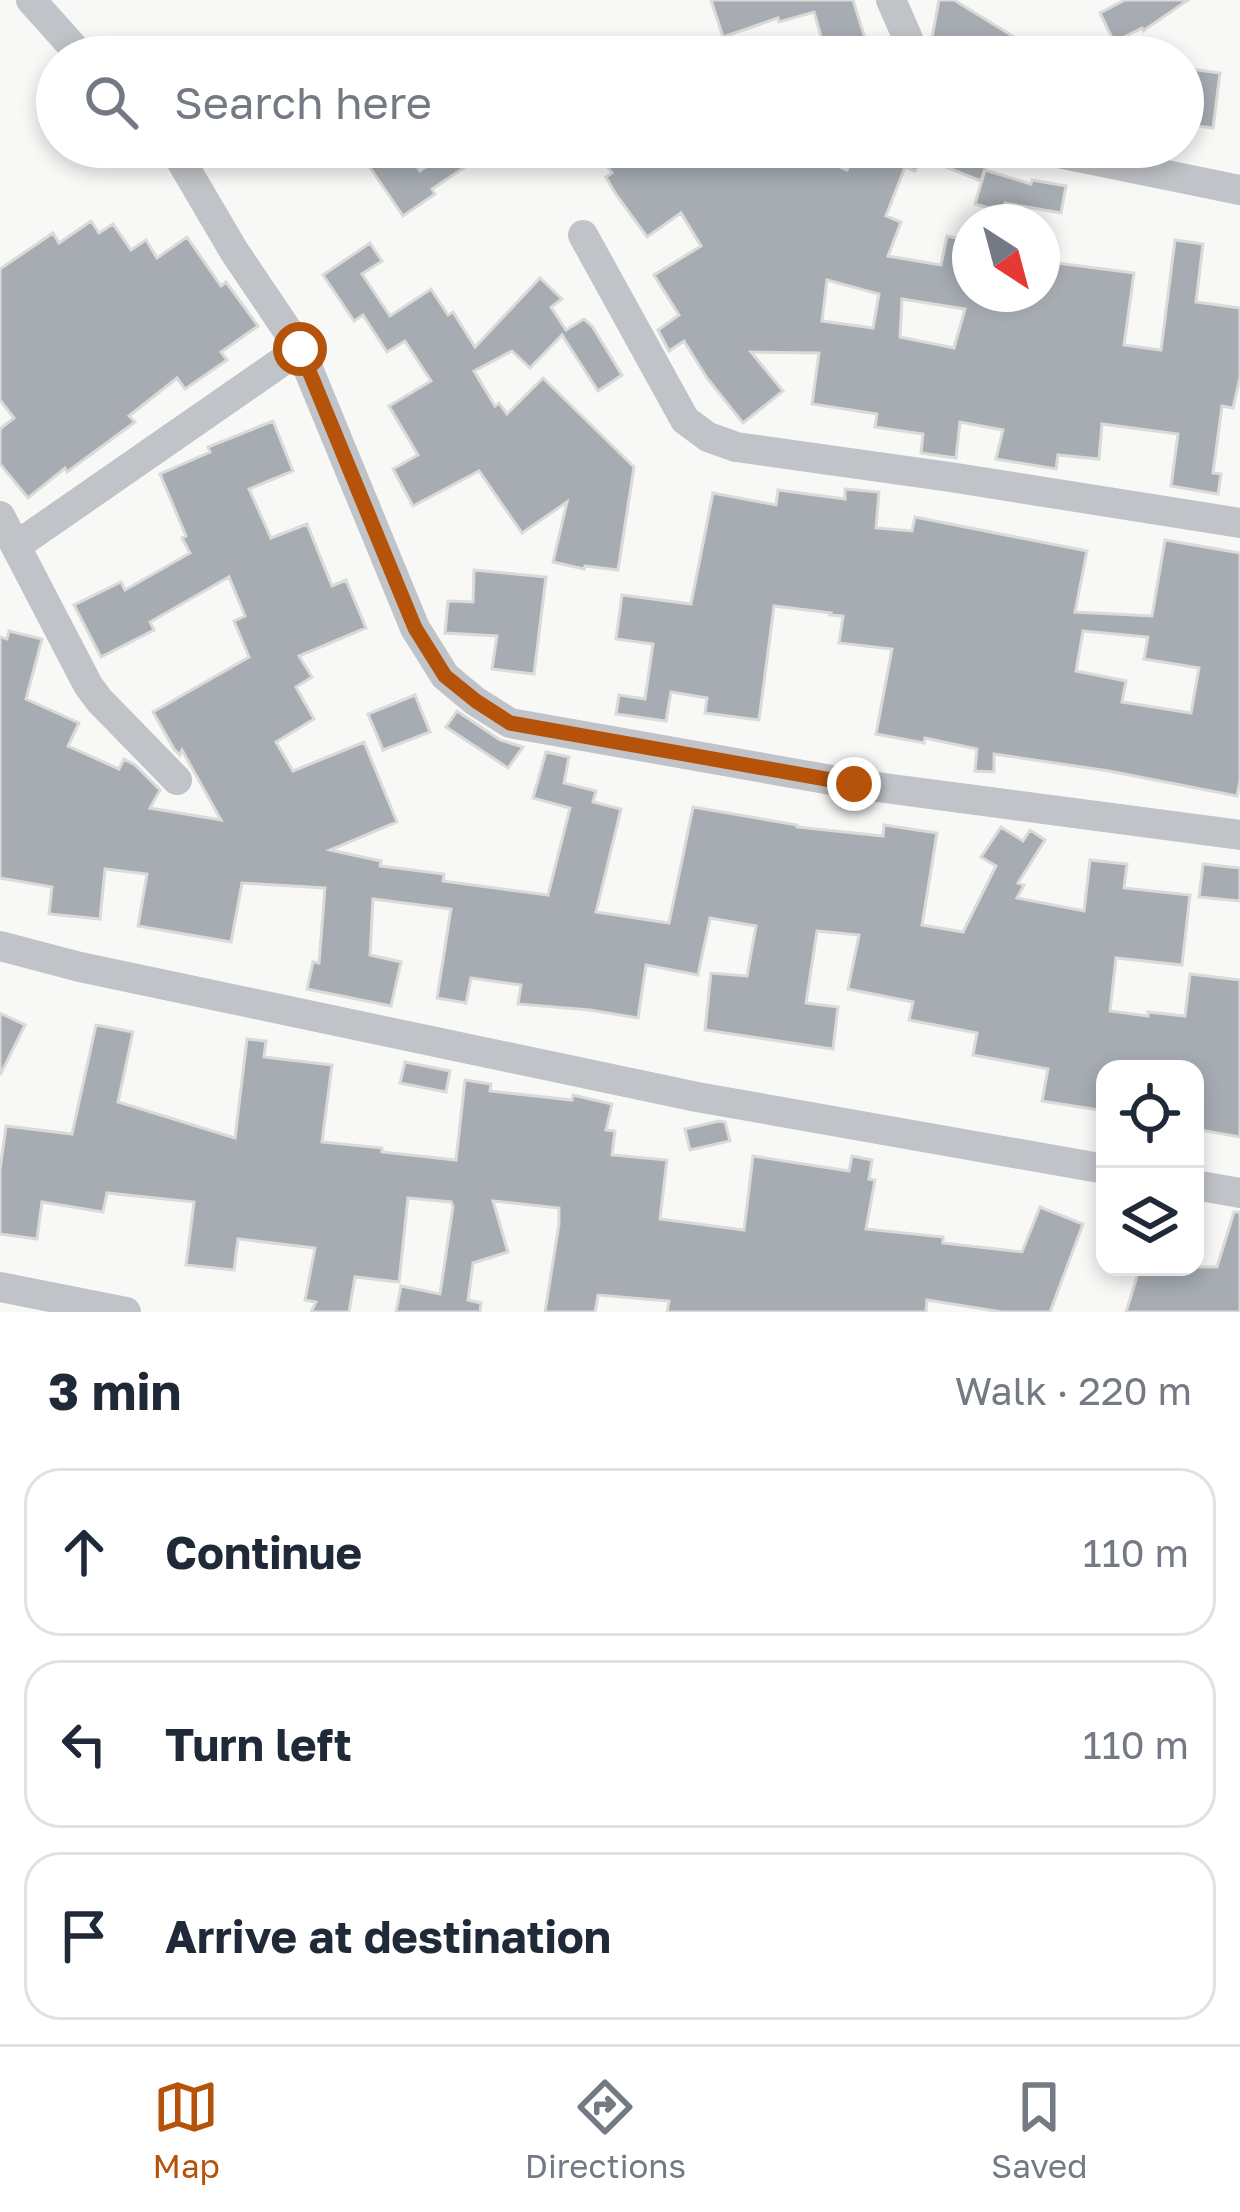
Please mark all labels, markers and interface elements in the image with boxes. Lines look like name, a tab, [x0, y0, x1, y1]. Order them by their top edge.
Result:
search box	[36, 36, 1204, 168]
icon: search	[78, 69, 144, 135]
text: Search here	[174, 75, 432, 129]
north arrow	[952, 204, 1060, 312]
route start	[273, 322, 327, 376]
route end	[827, 757, 881, 811]
map controls	[1096, 1060, 1204, 1276]
button: locate	[1096, 1060, 1204, 1168]
button: layers	[1096, 1168, 1204, 1276]
text: 3 min	[48, 1360, 181, 1421]
text: Walk · 220 m	[955, 1367, 1192, 1414]
icon: ahead	[51, 1519, 117, 1585]
text: Continue	[165, 1525, 362, 1579]
text: 110 m	[1083, 1529, 1189, 1576]
icon: left	[51, 1711, 117, 1777]
text: Turn left	[165, 1717, 352, 1771]
text: 110 m	[1083, 1721, 1189, 1768]
icon: arrive	[51, 1903, 117, 1969]
text: Arrive at destination	[165, 1909, 611, 1963]
tab: Map	[153, 2074, 220, 2185]
tab: Directions	[525, 2074, 686, 2185]
tab: Saved	[991, 2074, 1087, 2185]

